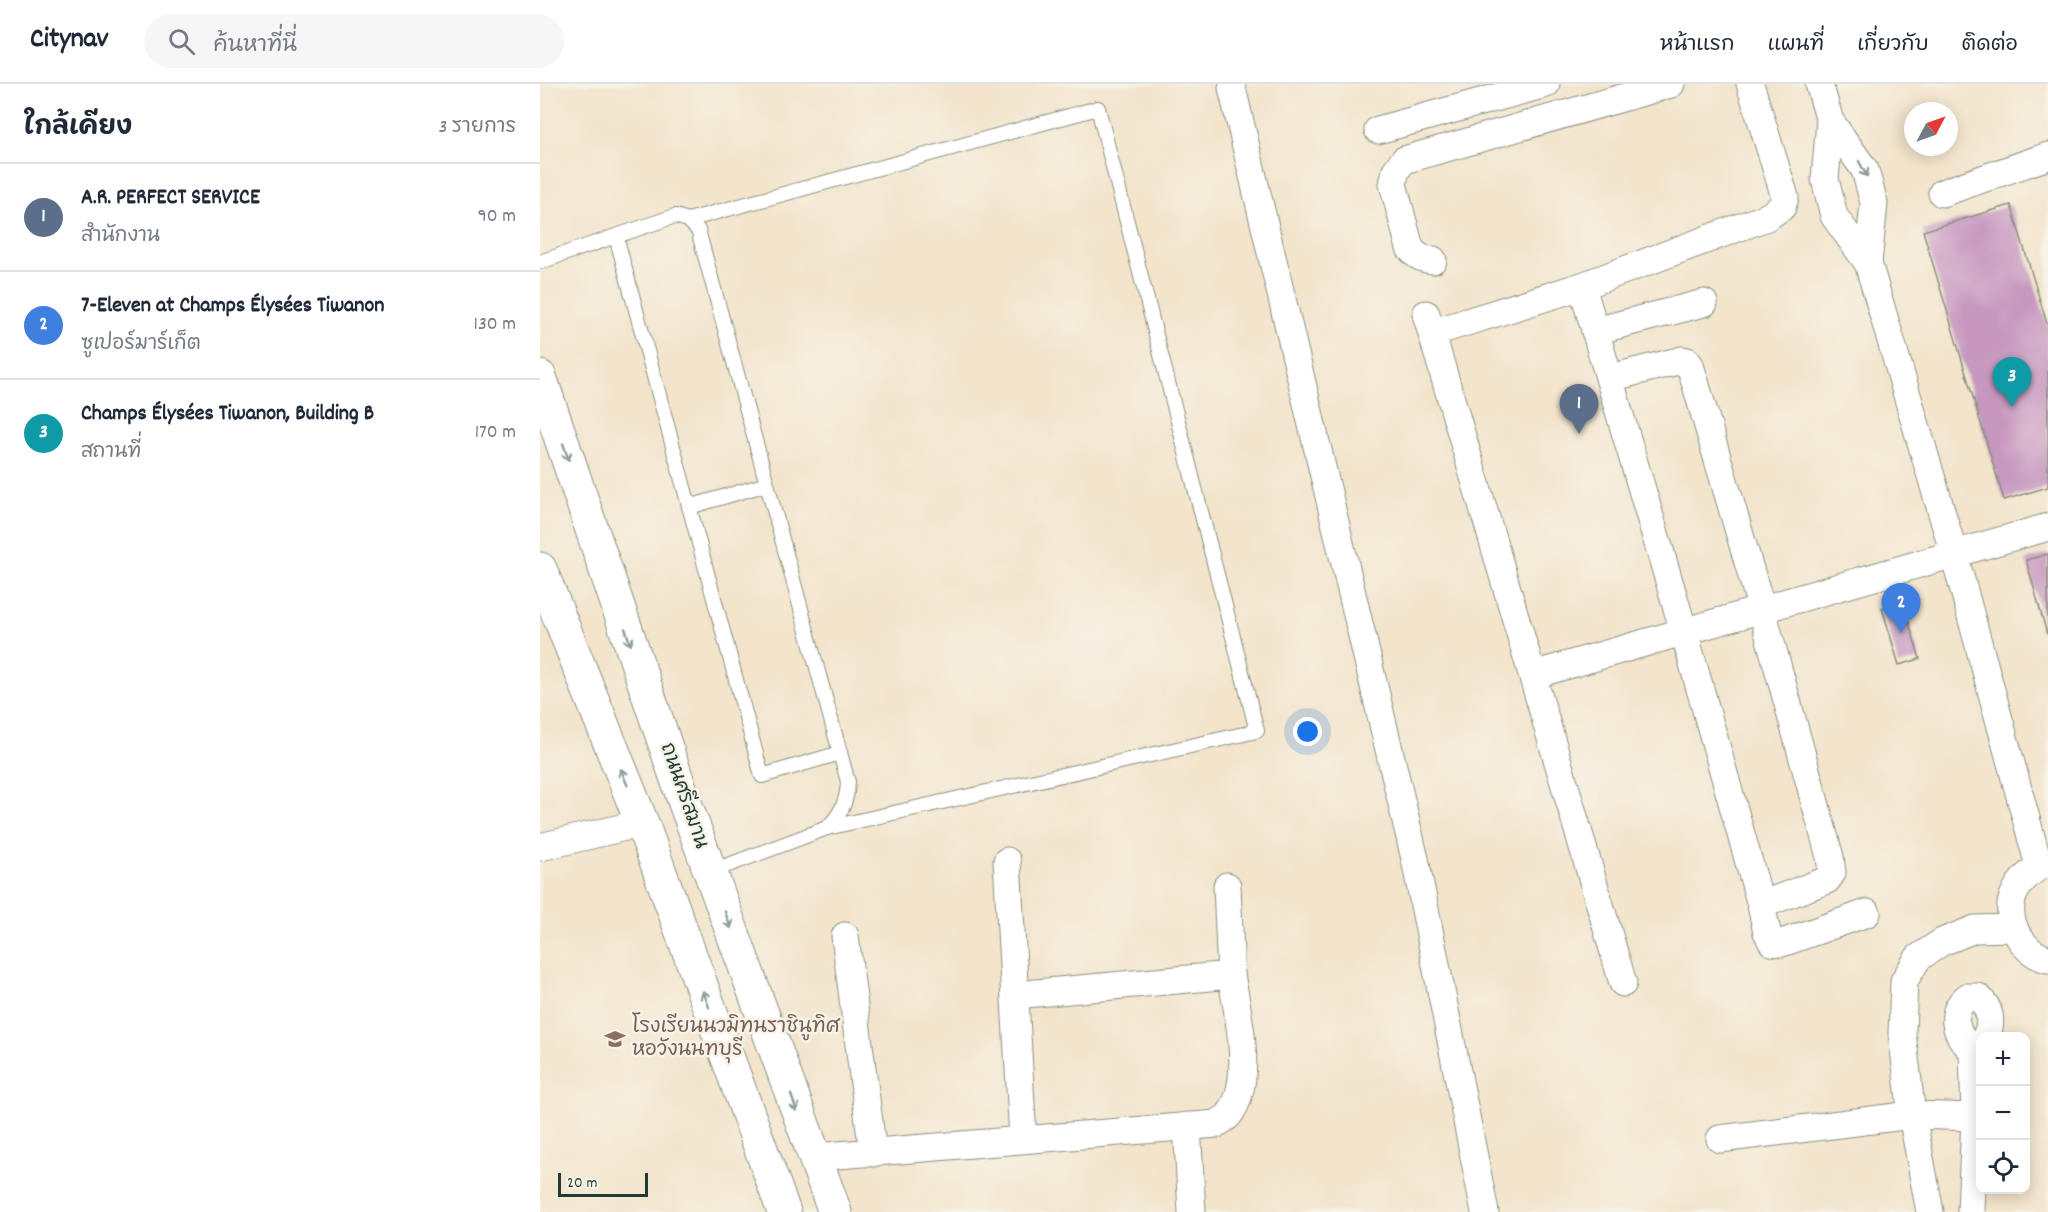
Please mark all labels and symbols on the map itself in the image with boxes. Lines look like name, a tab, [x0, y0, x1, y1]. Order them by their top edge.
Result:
north arrow	[1904, 102, 1958, 156]
one-way arrow	[1857, 160, 1869, 177]
pin: 3	[1992, 358, 2032, 407]
pin: 1	[1560, 384, 1598, 434]
one-way arrow	[561, 442, 572, 461]
pin: 2	[1882, 584, 1920, 633]
one-way arrow	[624, 627, 635, 646]
your location	[1293, 717, 1322, 746]
street label: ถนนศรีสมาน	[652, 739, 715, 853]
one-way arrow	[618, 768, 629, 787]
one-way arrow	[723, 910, 734, 929]
one-way arrow	[700, 990, 711, 1009]
place label: โรงเรียนนวมิทนราชินูทิศ หอวังนนทบุรี	[632, 1012, 841, 1065]
school or university icon: โรงเรียนนวมิทนราชินูทิศ หอวังนนทบุรี	[603, 1027, 627, 1051]
one-way arrow	[790, 1093, 801, 1112]
scale bar	[558, 1170, 648, 1198]

